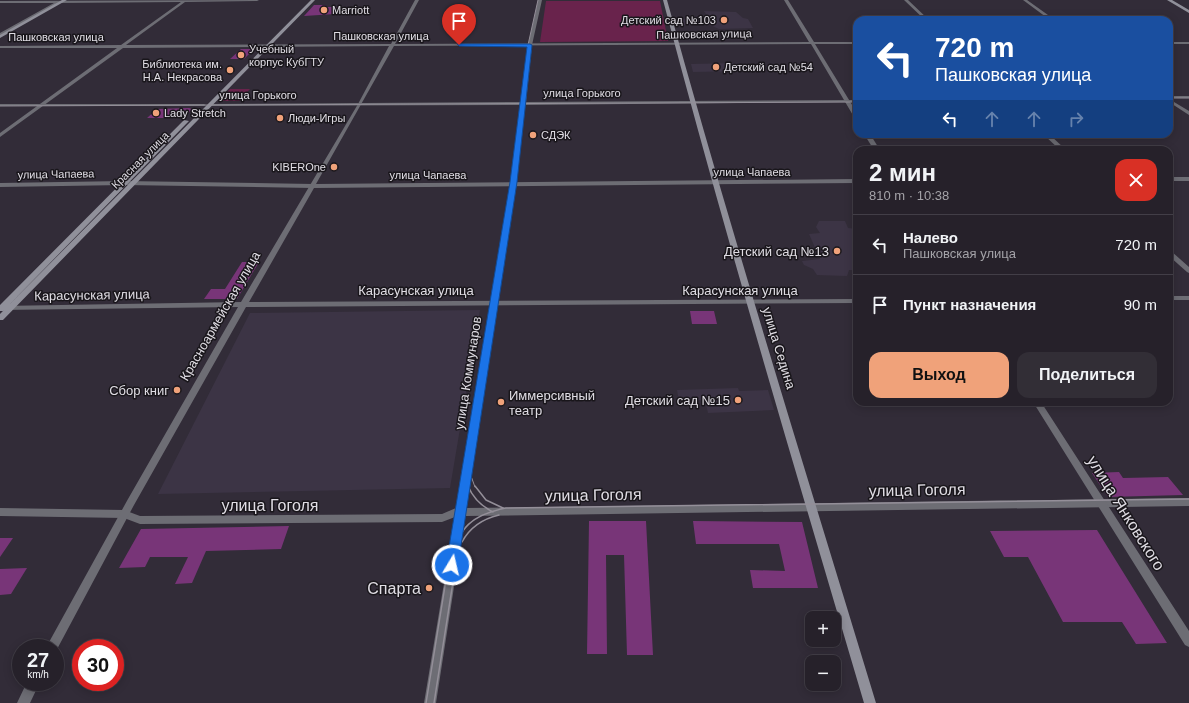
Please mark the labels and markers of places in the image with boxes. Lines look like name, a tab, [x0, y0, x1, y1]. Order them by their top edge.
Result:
place label: Marriott	[332, 4, 369, 16]
pin	[442, 4, 476, 45]
marker: Marriott	[319, 5, 329, 15]
place label: Детский сад №103	[621, 14, 716, 26]
marker: Детский сад №103	[719, 15, 729, 25]
place label: Учебный корпус КубГТУ	[249, 43, 325, 68]
marker: Учебный корпус КубГТУ	[236, 50, 246, 60]
place label: Библиотека им. Н.А. Некрасова	[142, 58, 223, 83]
place label: Детский сад №54	[724, 61, 813, 73]
marker: Детский сад №54	[711, 62, 721, 72]
marker: Библиотека им. Н.А. Некрасова	[225, 65, 235, 75]
place label: Lady Stretch	[164, 107, 226, 119]
marker: Lady Stretch	[151, 108, 161, 118]
place label: Люди-Игры	[288, 112, 345, 124]
marker: Люди-Игры	[275, 113, 285, 123]
place label: СДЭК	[541, 129, 571, 141]
marker: СДЭК	[528, 130, 538, 140]
place label: KIBEROne	[272, 161, 326, 173]
marker: KIBEROne	[329, 162, 339, 172]
place label: Детский сад №13	[724, 244, 829, 259]
marker: Детский сад №13	[832, 246, 842, 256]
place label: Сбор книг	[109, 383, 169, 398]
marker: Сбор книг	[172, 385, 182, 395]
place label: Иммерсивный театр	[509, 388, 595, 418]
place label: Детский сад №15	[625, 393, 730, 408]
marker: Детский сад №15	[733, 395, 743, 405]
marker: Иммерсивный театр	[496, 397, 506, 407]
place label: Спарта	[367, 580, 421, 597]
marker: Спарта	[424, 583, 434, 593]

